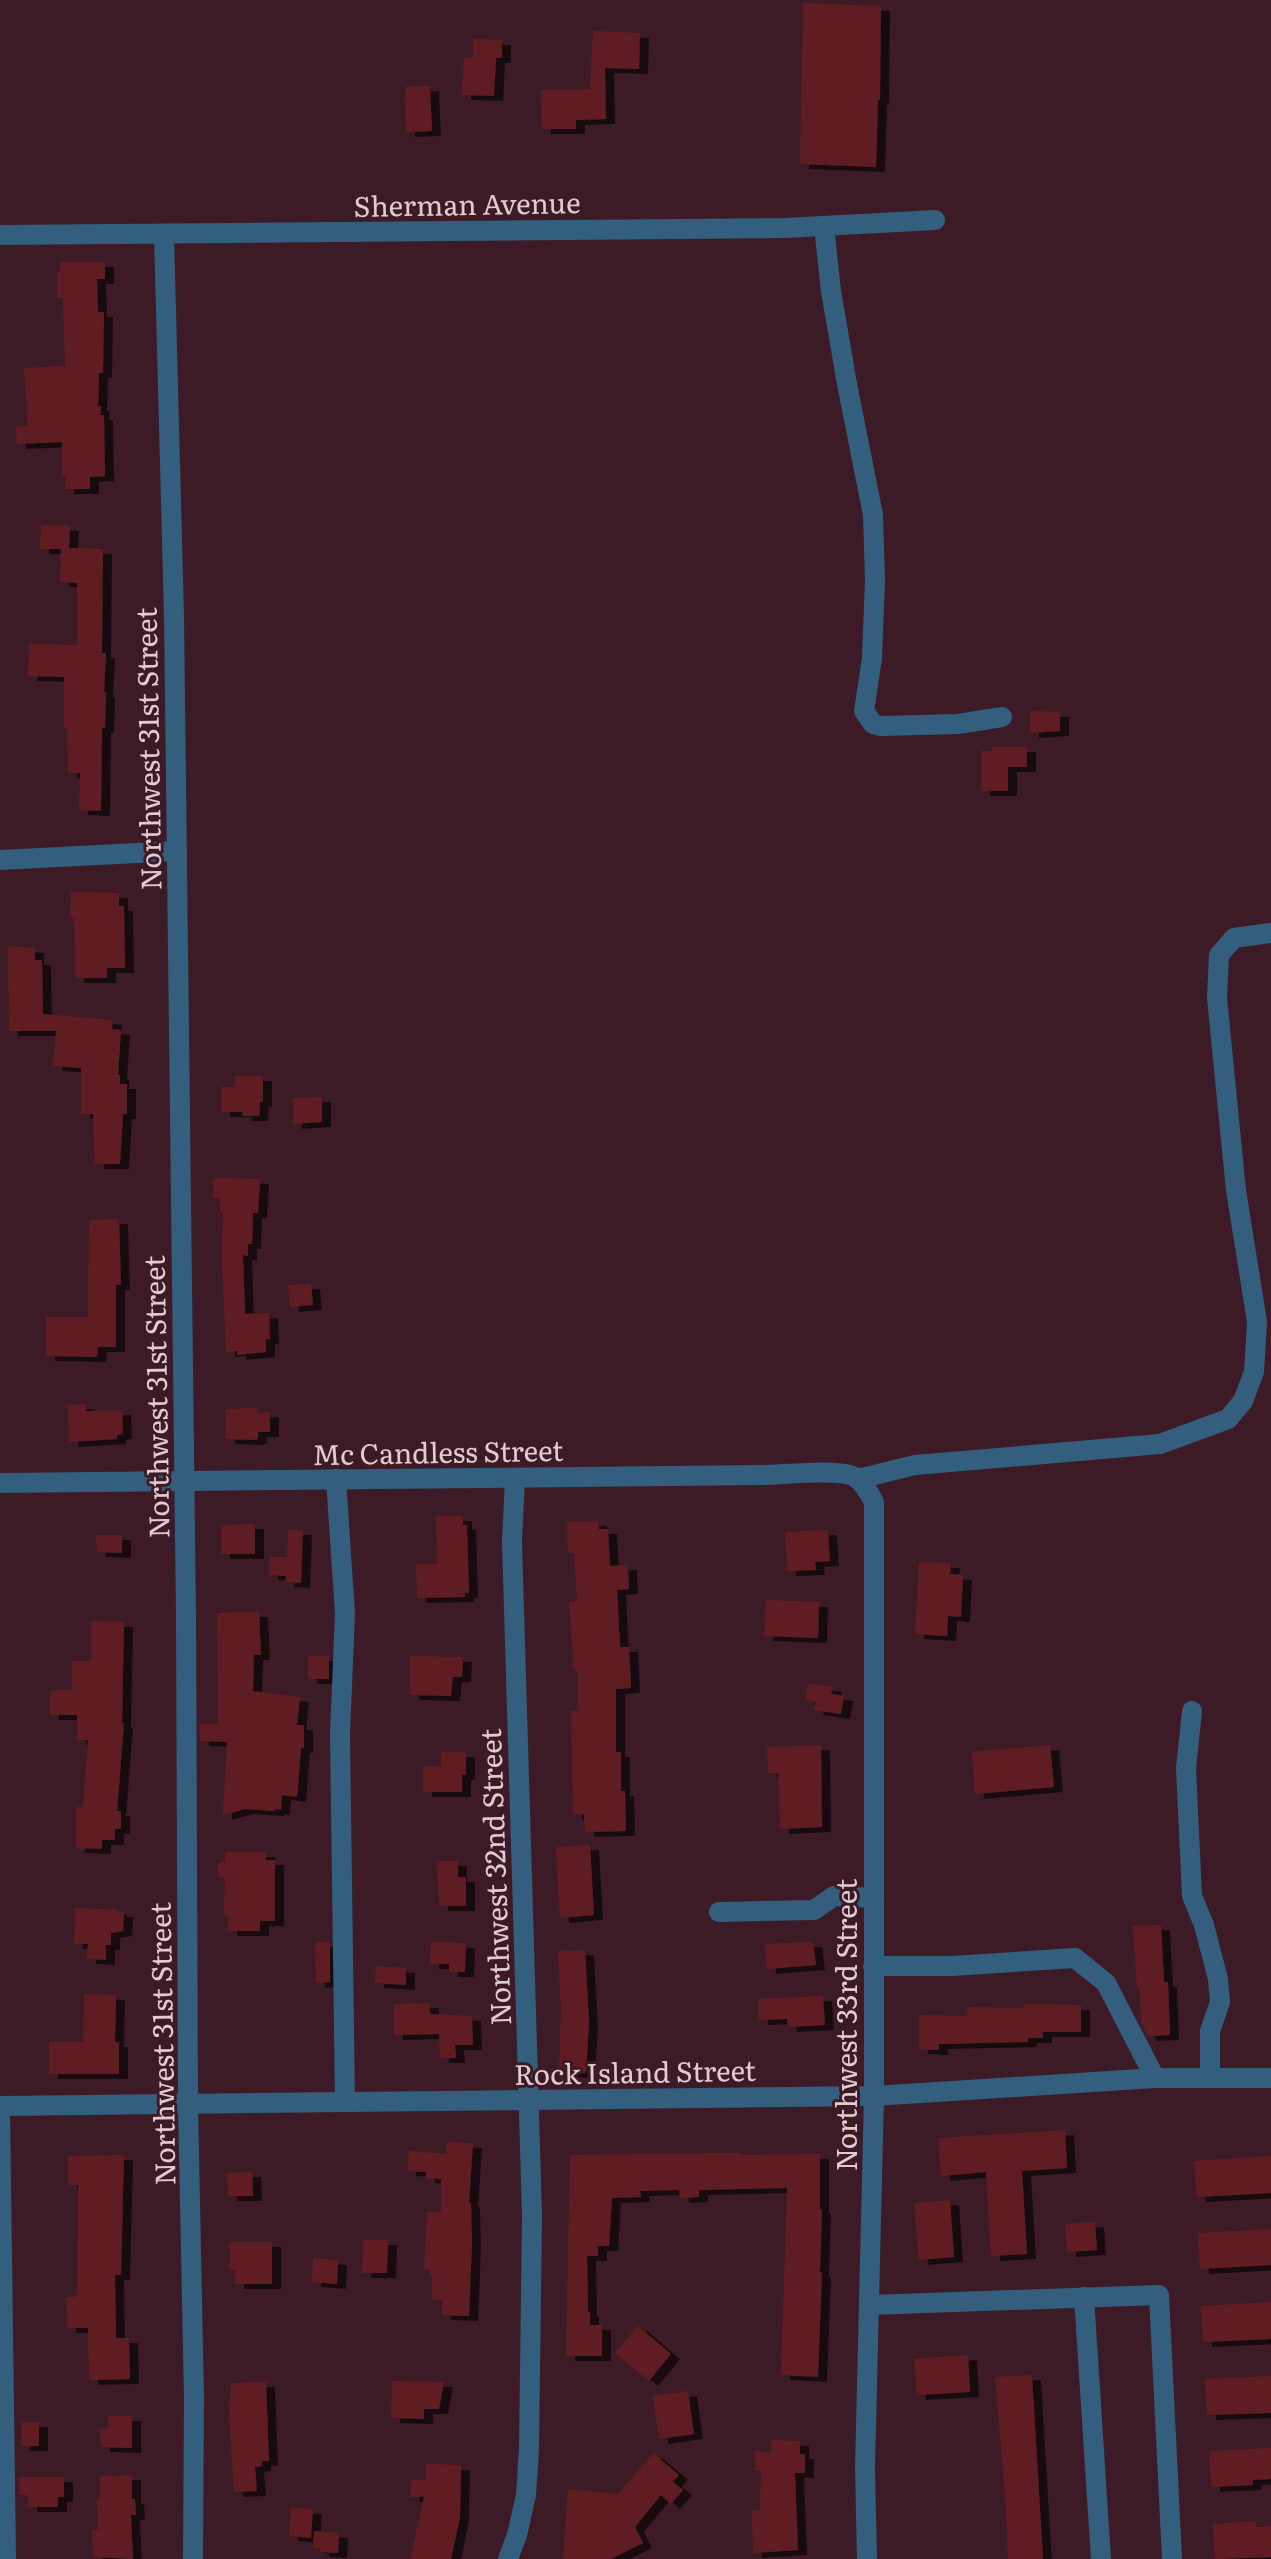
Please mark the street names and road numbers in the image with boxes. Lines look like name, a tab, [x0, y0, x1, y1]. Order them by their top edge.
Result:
street label: Sherman Avenue	[353, 180, 581, 226]
street label: Northwest 31st Street	[124, 606, 170, 891]
street label: Northwest 31st Street	[132, 1254, 178, 1539]
street label: Mc Candless Street	[312, 1428, 565, 1474]
street label: Northwest 32nd Street	[468, 1727, 520, 2026]
street label: Northwest 33rd Street	[824, 1878, 866, 2171]
street label: Northwest 31st Street	[138, 1901, 184, 2186]
street label: Rock Island Street	[514, 2048, 757, 2094]

